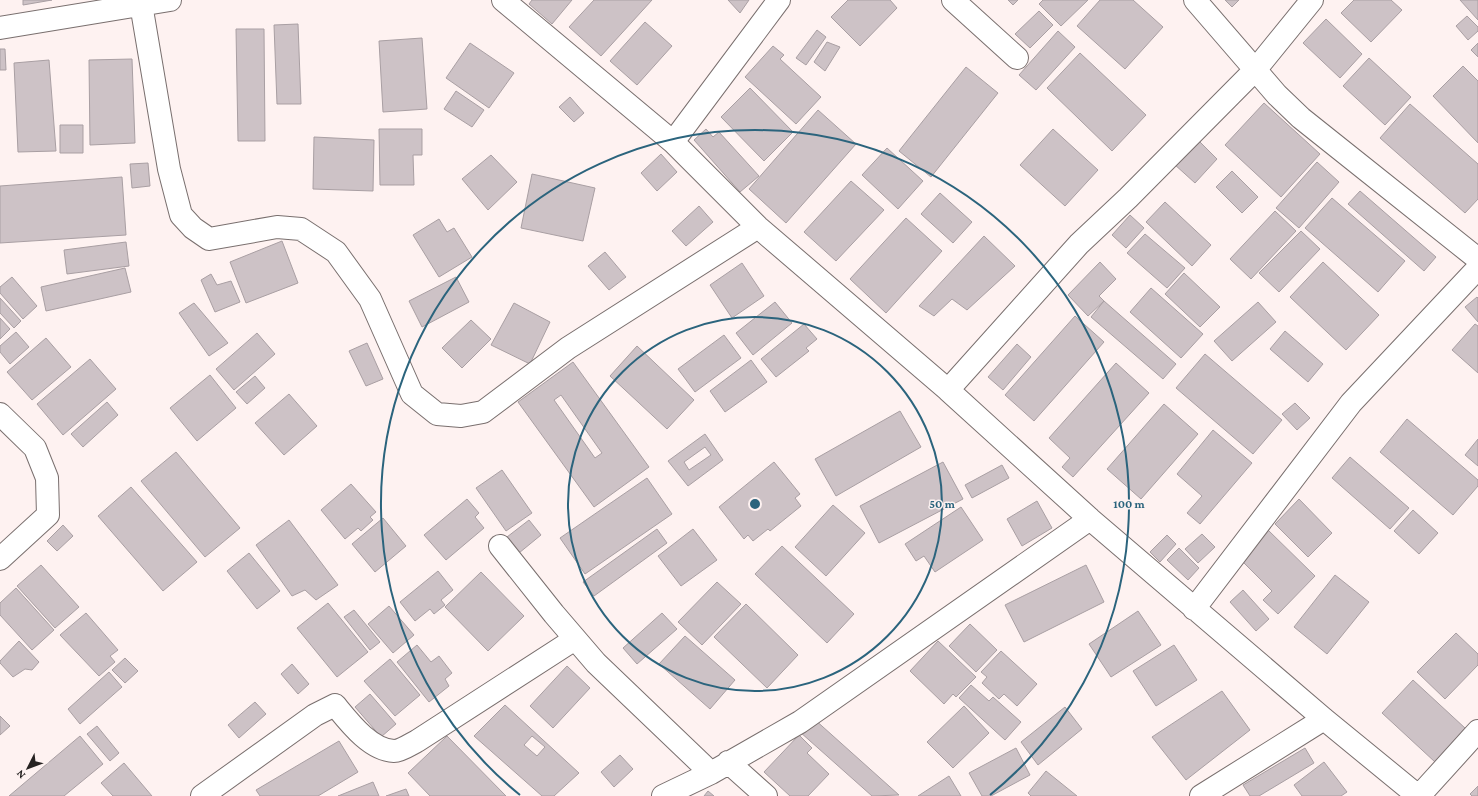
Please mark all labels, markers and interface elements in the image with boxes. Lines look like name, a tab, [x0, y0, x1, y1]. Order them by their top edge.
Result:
centre of rings	[748, 497, 762, 511]
text: 50 m	[929, 497, 956, 511]
text: 100 m	[1113, 497, 1146, 511]
north arrow	[8, 748, 48, 788]
text: N	[13, 768, 28, 781]

